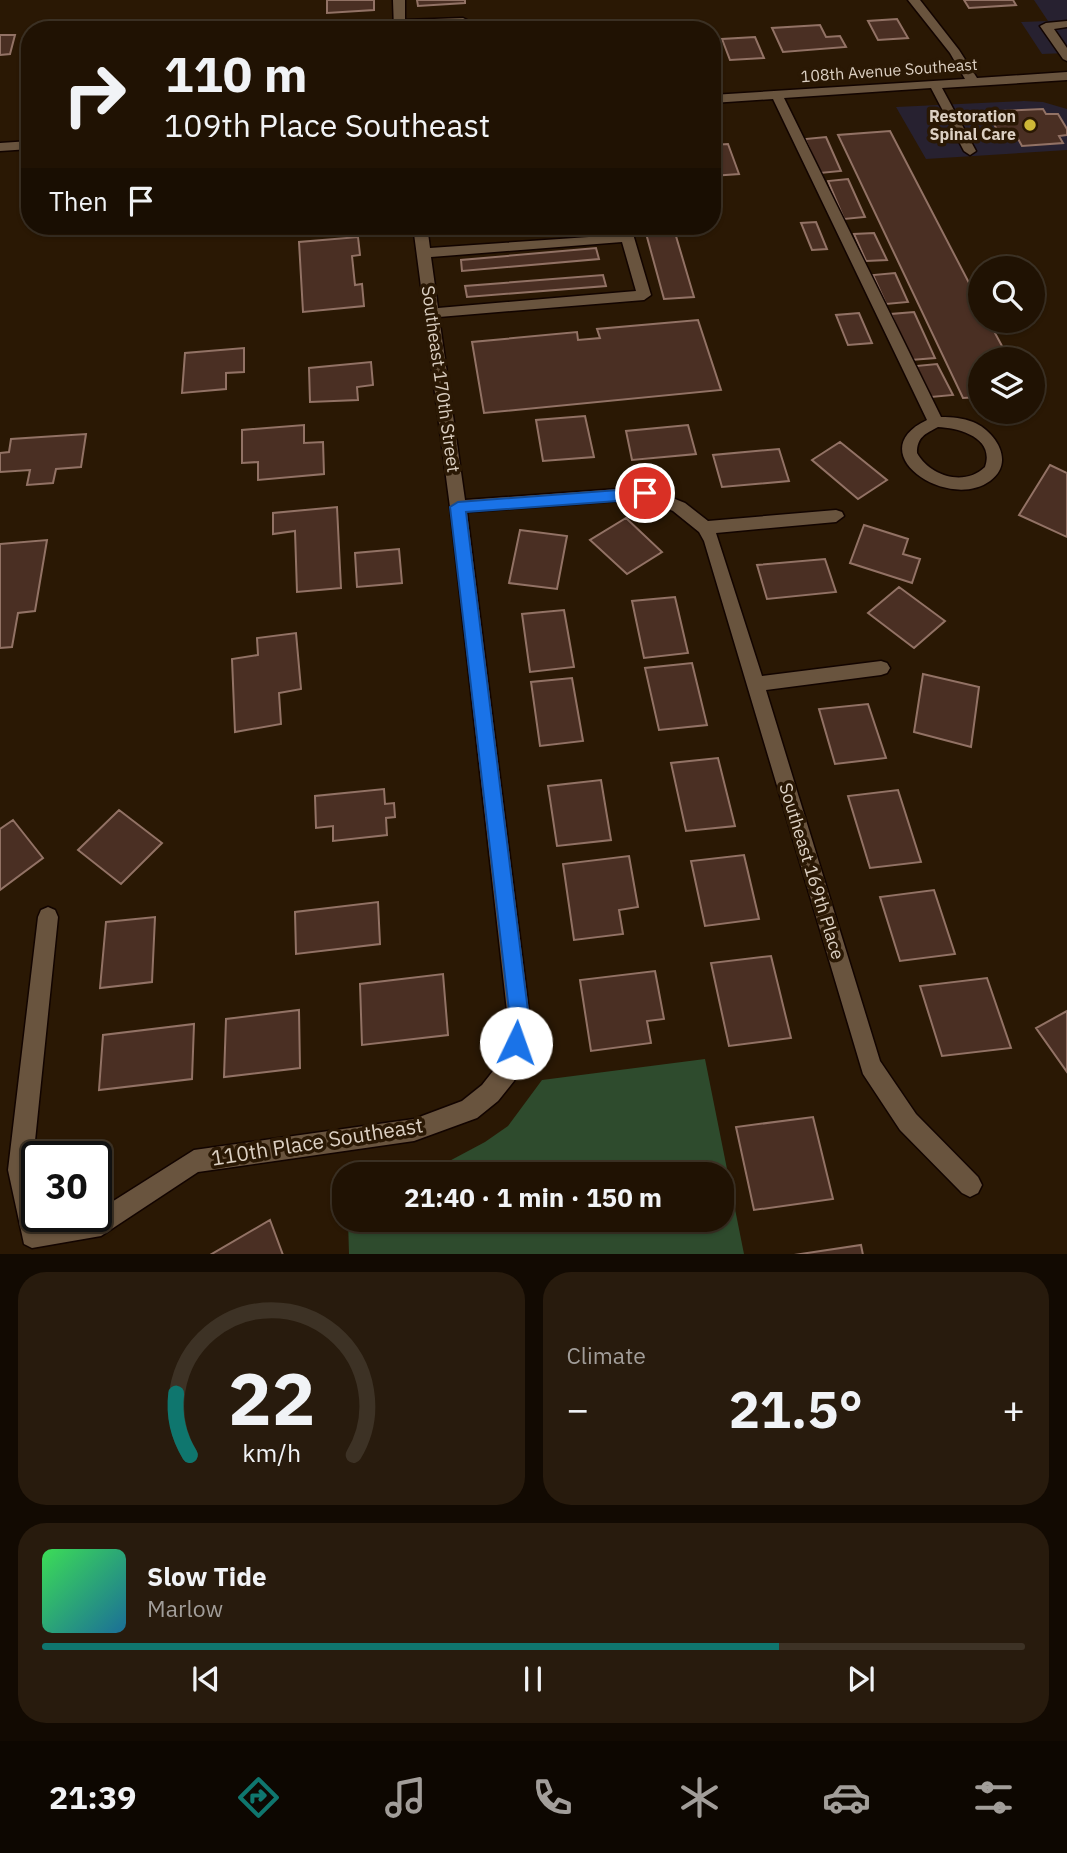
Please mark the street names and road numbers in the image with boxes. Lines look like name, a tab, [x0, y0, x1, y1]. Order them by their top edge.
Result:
street label: 108th Avenue Southeast	[800, 54, 978, 86]
street label: Southeast 170th Street	[416, 284, 466, 474]
street label: Southeast 169th Place	[774, 780, 850, 962]
street label: 110th Place Southeast	[209, 1110, 425, 1172]

